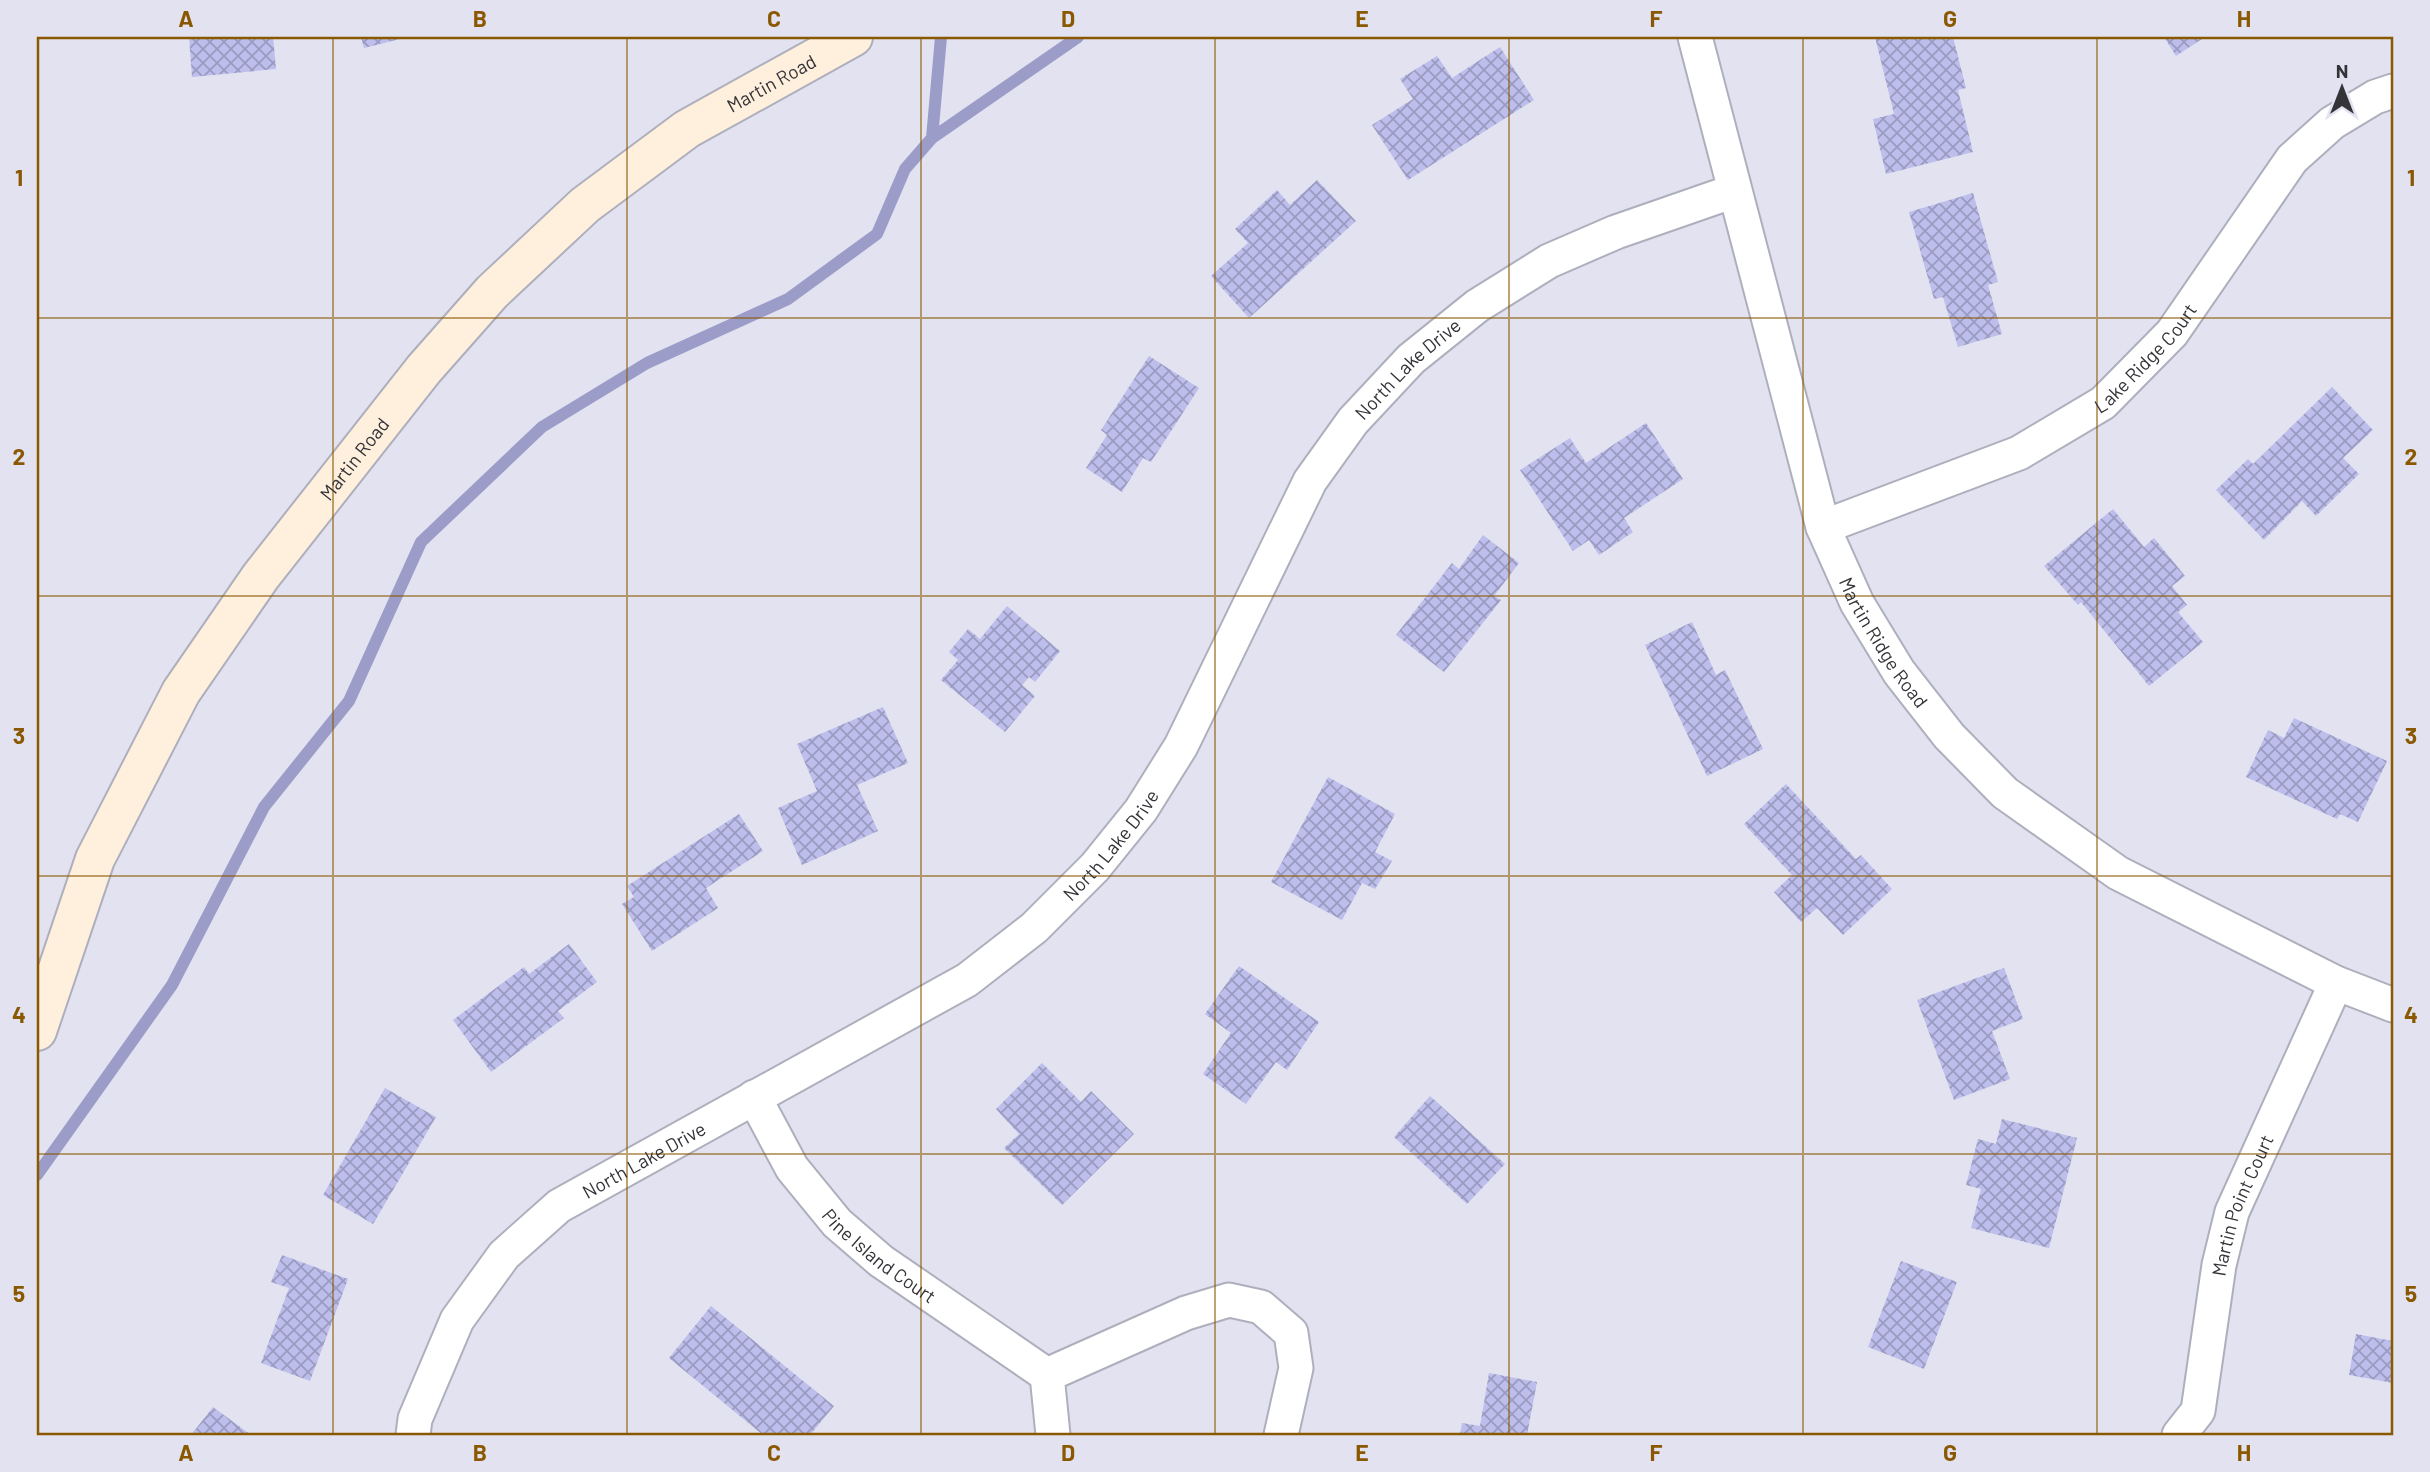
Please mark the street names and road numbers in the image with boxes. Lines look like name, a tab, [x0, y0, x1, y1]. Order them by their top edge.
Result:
street label: Martin Road	[722, 49, 820, 116]
street label: Lake Ridge Court	[2090, 299, 2201, 417]
street label: North Lake Drive	[1349, 313, 1465, 424]
street label: Martin Road	[314, 413, 393, 504]
street label: Martin Ridge Road	[1835, 573, 1933, 712]
street label: North Lake Drive	[1057, 785, 1163, 905]
street label: North Lake Drive	[578, 1116, 709, 1203]
street label: Martin Point Court	[2206, 1131, 2277, 1277]
street label: Pine Island Court	[818, 1203, 941, 1307]

